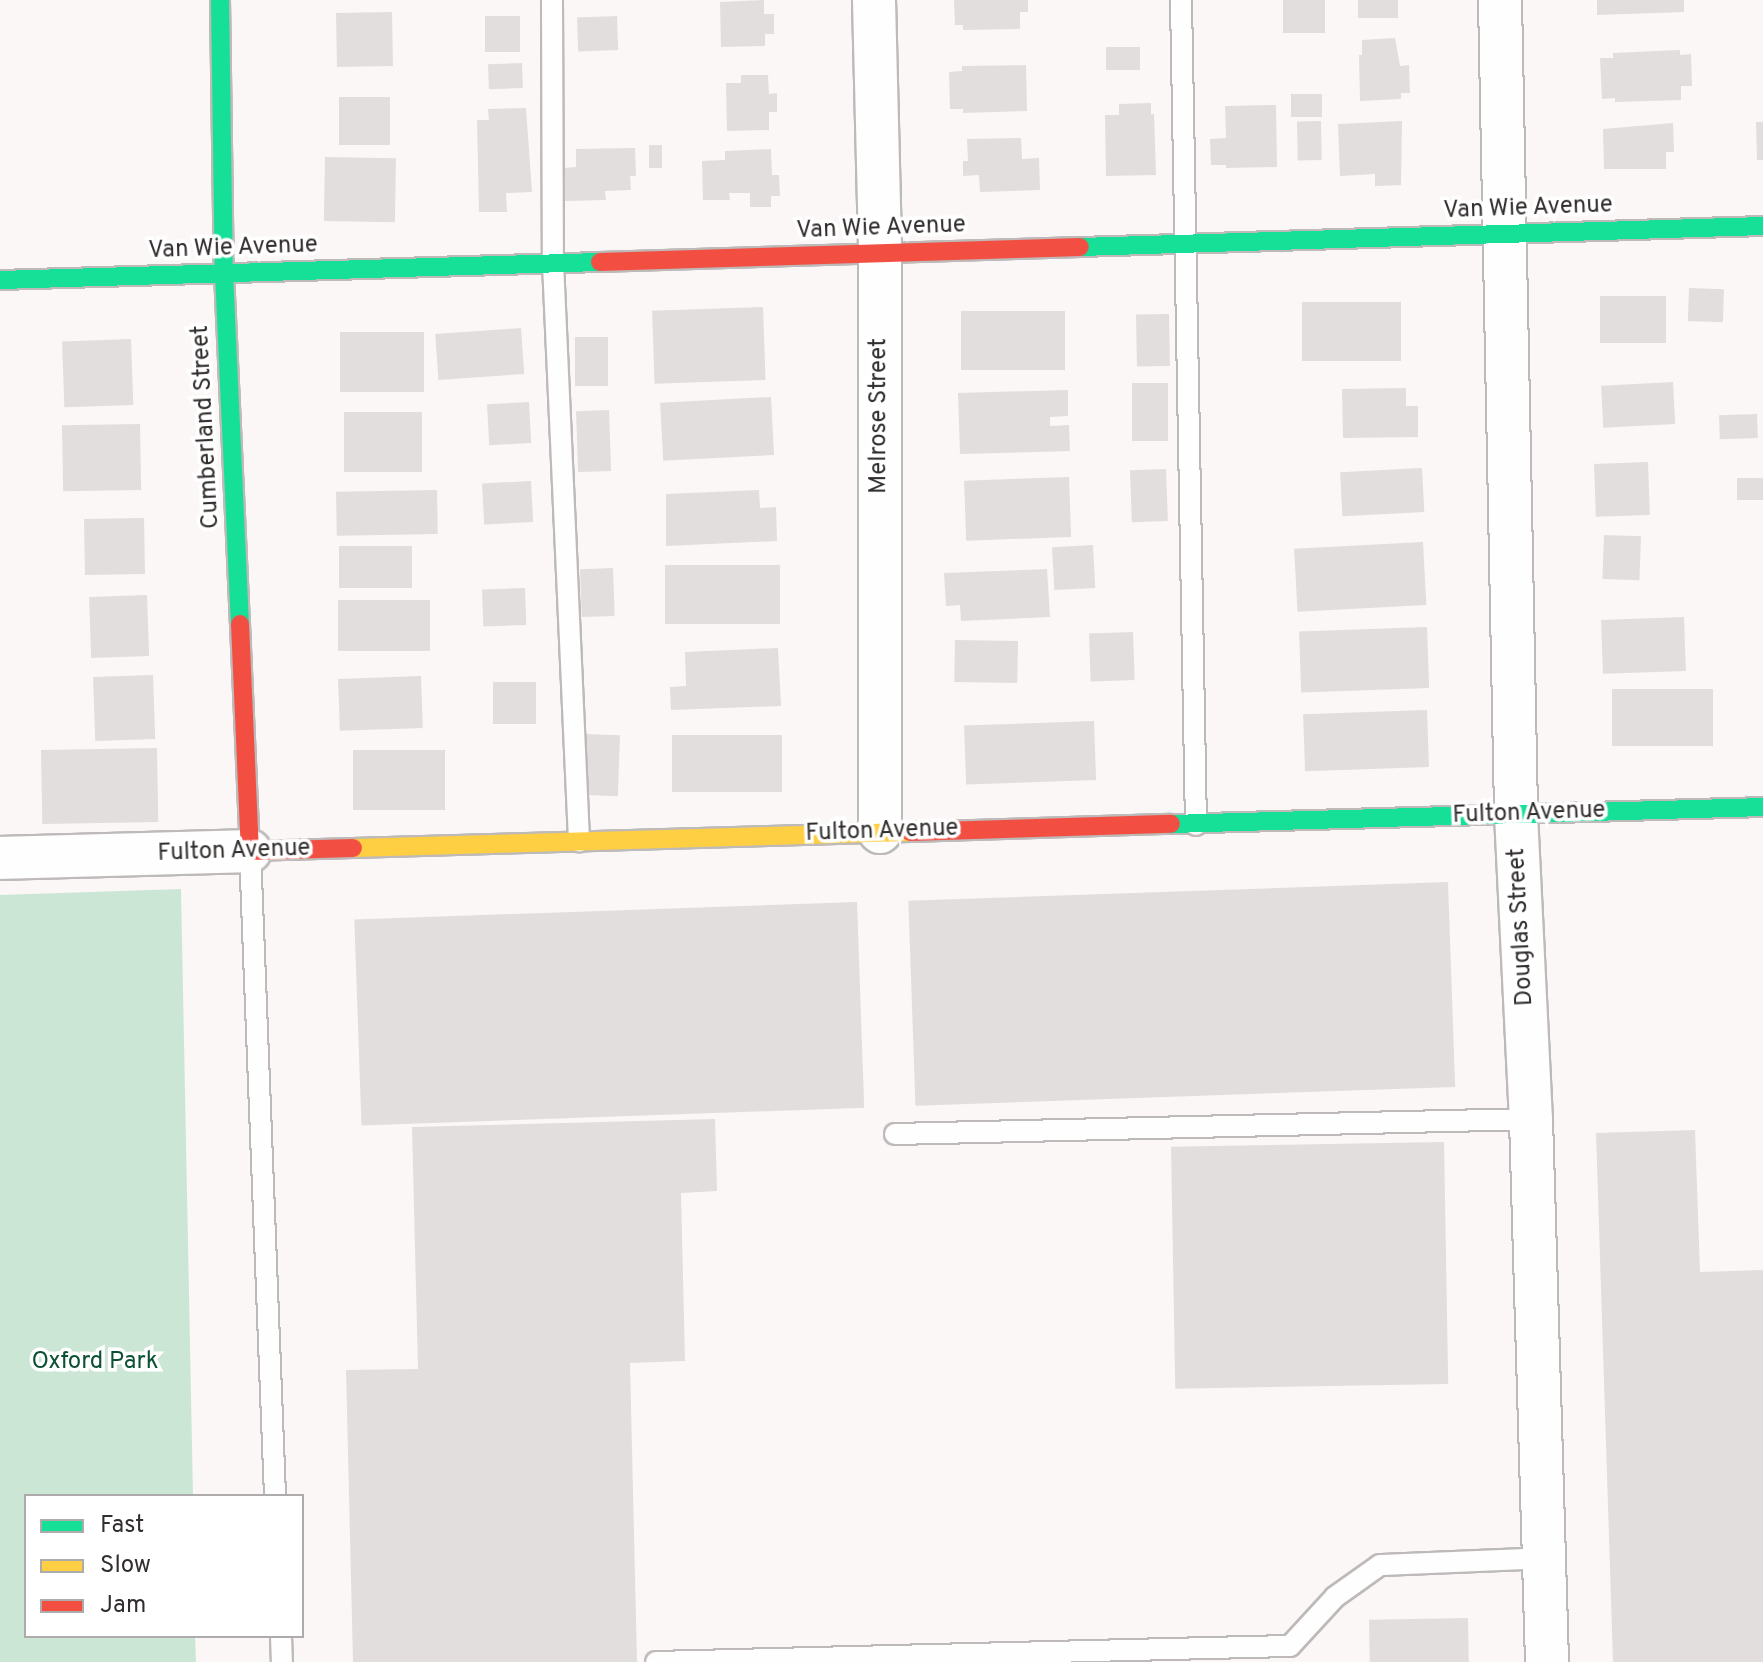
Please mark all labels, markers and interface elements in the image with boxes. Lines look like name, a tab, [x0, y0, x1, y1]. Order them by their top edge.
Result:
street label: Van Wie Avenue	[1442, 192, 1614, 226]
street label: Van Wie Avenue	[795, 212, 967, 246]
street label: Van Wie Avenue	[147, 232, 319, 266]
street label: Cumberland Street	[187, 324, 227, 530]
street label: Melrose Street	[866, 338, 894, 494]
street label: Fulton Avenue	[1452, 797, 1606, 831]
street label: Fulton Avenue	[805, 815, 959, 849]
street label: Fulton Avenue	[157, 835, 311, 869]
street label: Douglas Street	[1503, 847, 1541, 1007]
park label: Oxford Park	[31, 1349, 159, 1377]
legend	[24, 1494, 304, 1638]
text: Fast	[100, 1511, 144, 1541]
text: Slow	[100, 1551, 151, 1581]
text: Jam	[100, 1591, 146, 1621]

